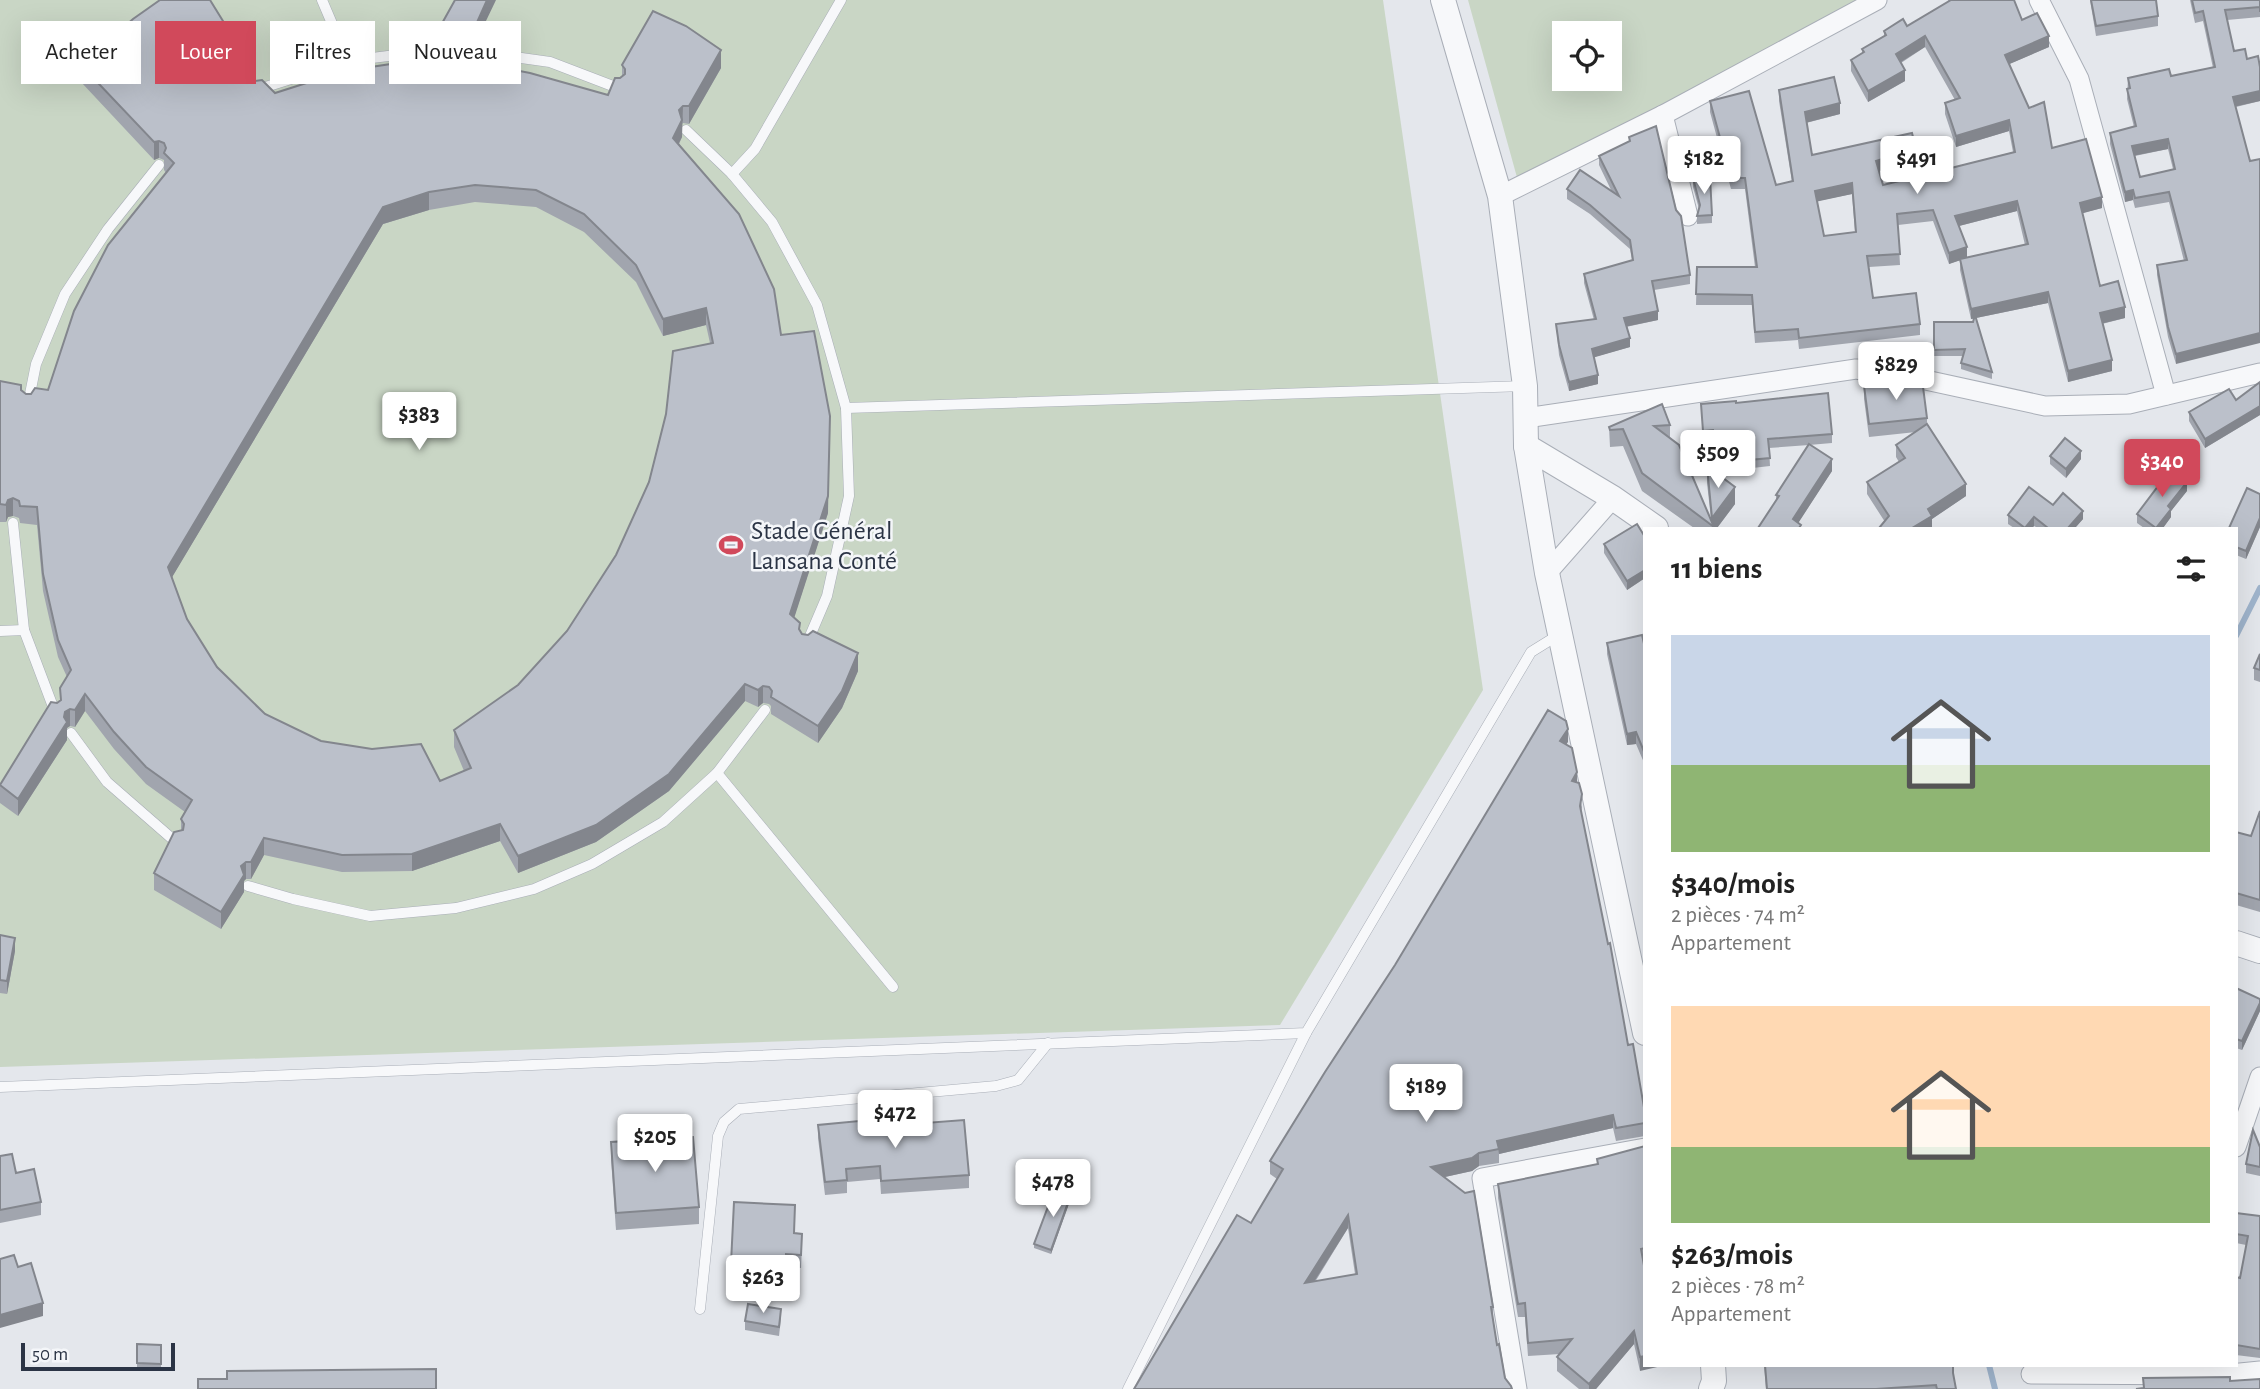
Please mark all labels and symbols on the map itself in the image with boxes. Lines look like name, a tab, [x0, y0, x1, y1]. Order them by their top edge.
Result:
pin: $182	[1663, 136, 1745, 196]
pin: $491	[1876, 136, 1958, 196]
pin: $829	[1855, 342, 1937, 402]
pin: $383	[378, 392, 460, 452]
pin: $509	[1677, 430, 1759, 490]
pin: $340	[2121, 440, 2203, 499]
place label: Stade Général Lansana Conté	[751, 518, 897, 574]
sports icon: Stade Général Lansana Conté	[717, 531, 745, 559]
pin: $189	[1385, 1064, 1467, 1124]
pin: $472	[854, 1090, 936, 1150]
pin: $205	[614, 1114, 696, 1174]
pin: $478	[1012, 1160, 1094, 1219]
pin: $263	[722, 1256, 804, 1315]
scale bar	[21, 1340, 175, 1372]

